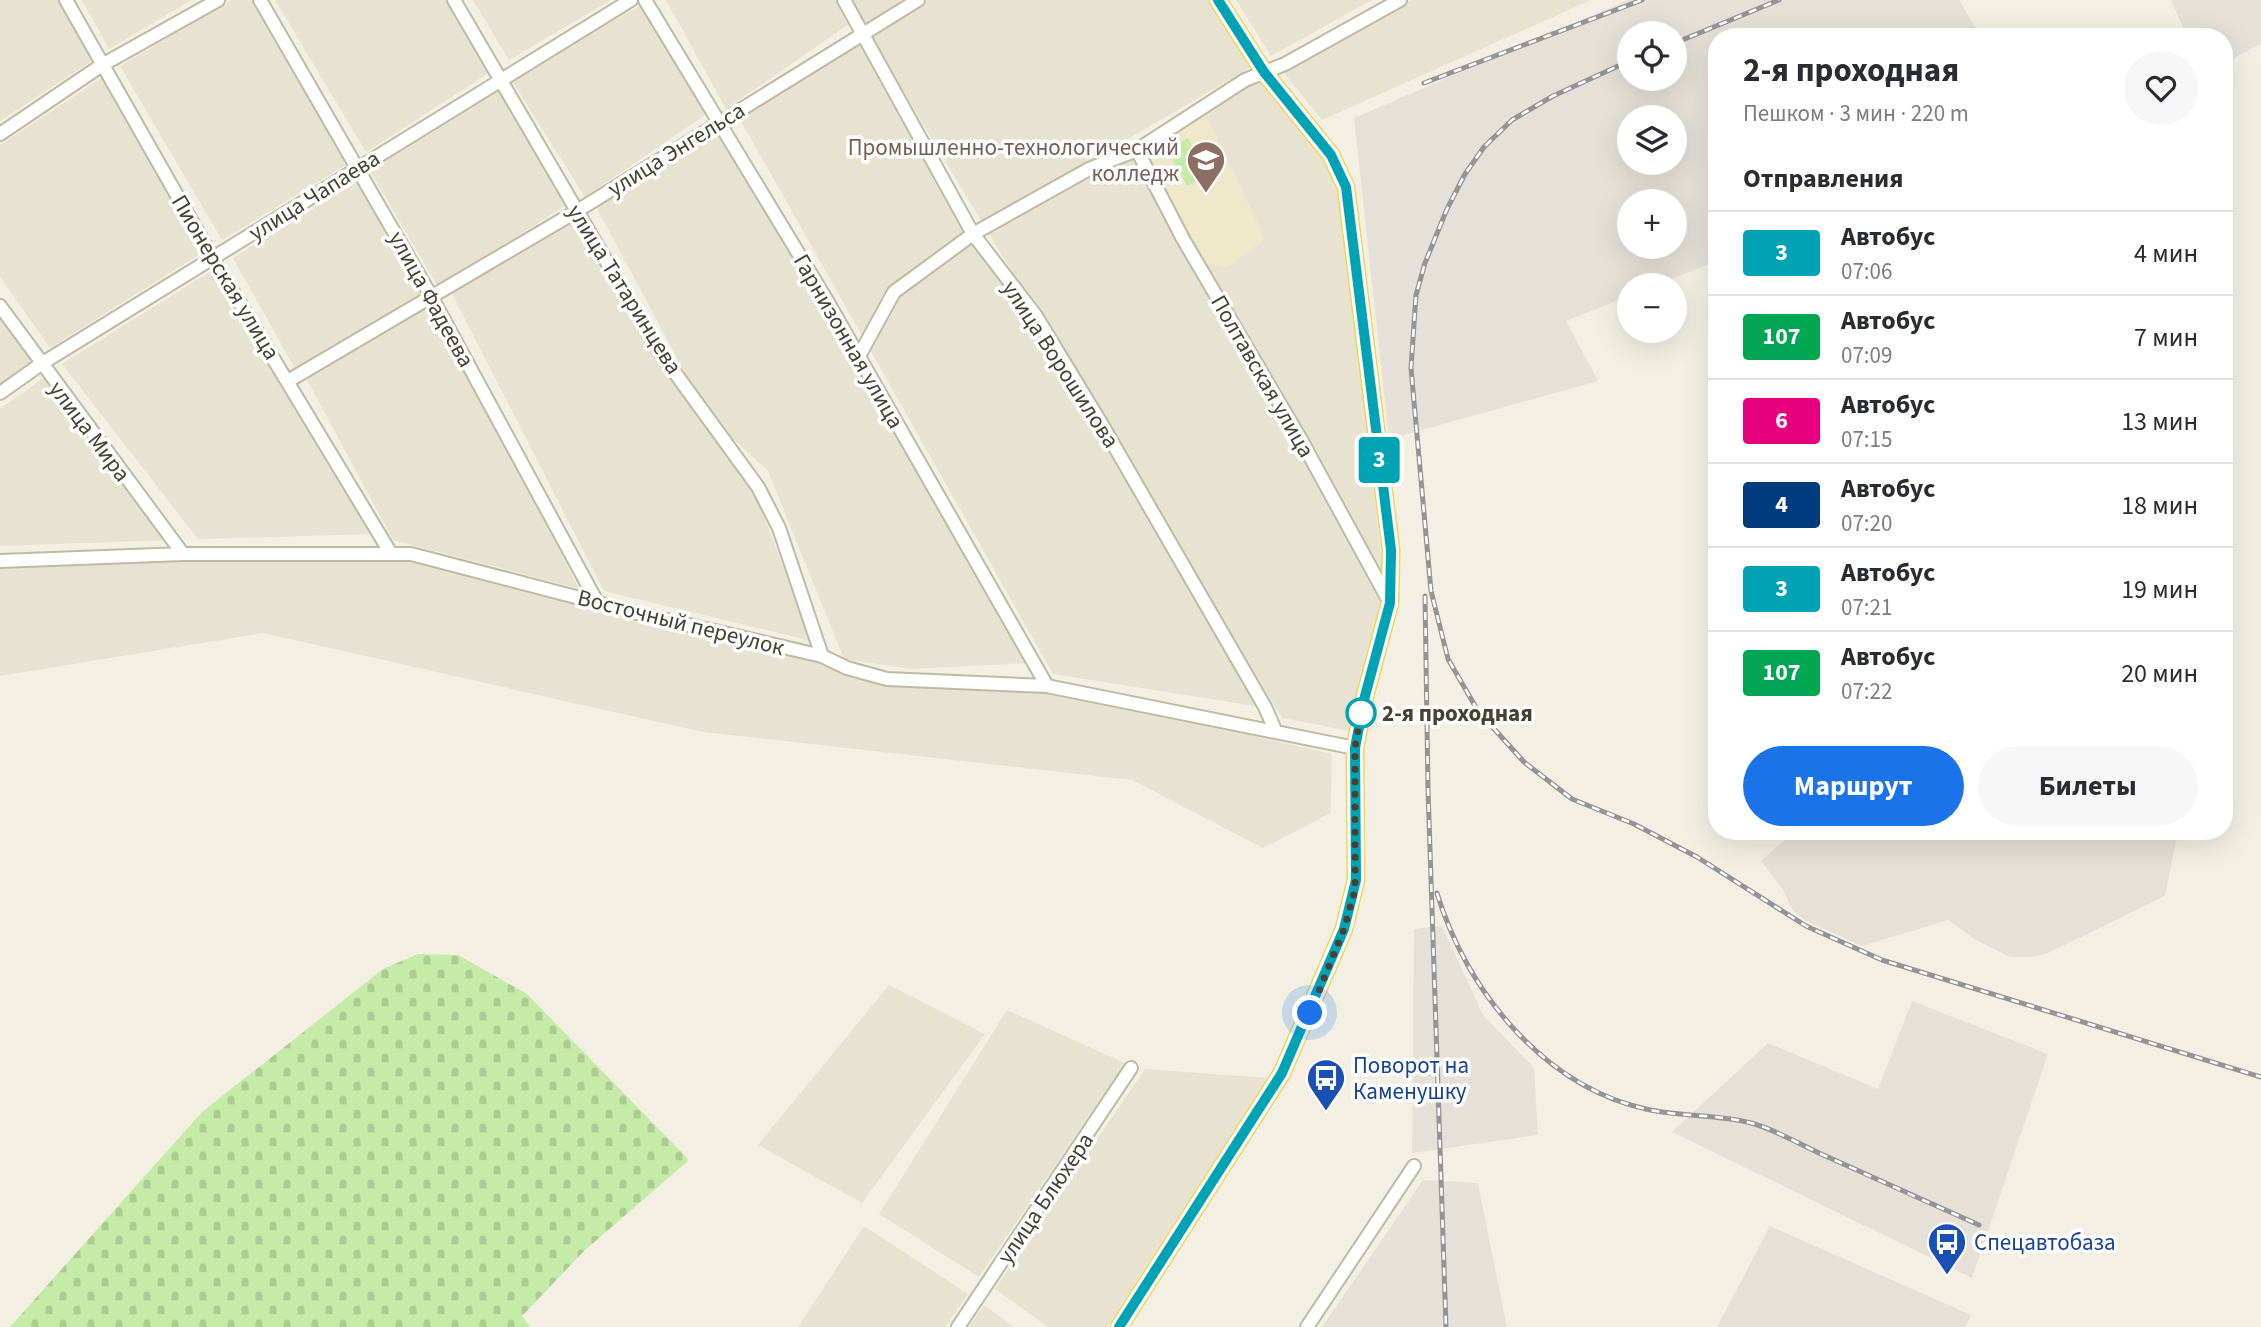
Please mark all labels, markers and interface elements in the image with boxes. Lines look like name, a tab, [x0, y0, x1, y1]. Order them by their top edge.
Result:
map controls	[1617, 21, 1687, 343]
button: locate	[1617, 21, 1687, 91]
text: 2-я проходная	[1743, 47, 1959, 94]
button: heart	[2124, 51, 2198, 125]
street label: улица Энгельса	[601, 94, 751, 205]
text: Пешком · 3 мин · 220 m	[1743, 97, 1969, 130]
button: layers	[1617, 105, 1687, 175]
place label: Промышленно-технологический колледж	[848, 131, 1179, 190]
school or university icon: Промышленно-технологический колледж	[1185, 139, 1227, 194]
street label: улица Чапаева	[242, 142, 386, 249]
text: Отправления	[1743, 160, 1903, 197]
street label: Пионерская улица	[163, 188, 288, 366]
button: +	[1617, 189, 1687, 259]
street label: улица Татаринцева	[559, 198, 690, 381]
text: Автобус	[1841, 218, 1935, 255]
street label: улица Фадеева	[380, 225, 483, 373]
text: 3	[1775, 235, 1788, 270]
text: 4 мин	[2134, 235, 2198, 272]
street label: Гарнизонная улица	[785, 248, 912, 435]
text: 07:06	[1841, 255, 1892, 288]
button: −	[1617, 273, 1687, 343]
street label: улица Ворошилова	[994, 274, 1127, 455]
street label: Полтавская улица	[1203, 289, 1323, 464]
text: Автобус	[1841, 302, 1935, 339]
text: 107	[1762, 319, 1801, 354]
text: 7 мин	[2134, 319, 2198, 356]
text: 07:09	[1841, 339, 1892, 372]
street label: улица Мира	[41, 374, 138, 489]
text: Автобус	[1841, 386, 1935, 423]
text: 6	[1775, 403, 1788, 438]
text: 13 мин	[2121, 403, 2198, 440]
text: 07:15	[1841, 423, 1892, 456]
line badge: 3	[1356, 437, 1402, 483]
text: 3	[1373, 442, 1385, 477]
text: Автобус	[1841, 470, 1935, 507]
text: 4	[1775, 487, 1788, 522]
text: 18 мин	[2121, 487, 2198, 524]
text: 07:20	[1841, 507, 1892, 540]
text: Автобус	[1841, 554, 1935, 591]
text: 3	[1775, 571, 1788, 606]
text: 19 мин	[2121, 571, 2198, 608]
street label: Восточный переулок	[574, 581, 788, 664]
text: 07:21	[1841, 591, 1892, 624]
text: Автобус	[1841, 638, 1935, 675]
text: 107	[1762, 655, 1801, 690]
text: 20 мин	[2121, 655, 2198, 692]
text: 07:22	[1841, 675, 1892, 708]
place label: 2-я проходная	[1382, 697, 1533, 730]
marker: 2-я проходная	[1346, 698, 1376, 728]
button: Маршрут	[1743, 746, 1964, 826]
button: Билеты	[1978, 746, 2198, 826]
your location	[1292, 995, 1327, 1030]
place label: Поворот на Каменушку	[1353, 1049, 1469, 1108]
bus stop icon: Поворот на Каменушку	[1305, 1057, 1347, 1112]
street label: улица Блюхера	[989, 1126, 1102, 1271]
bus stop icon: Спецавтобаза	[1926, 1221, 1968, 1276]
place label: Спецавтобаза	[1974, 1226, 2116, 1259]

